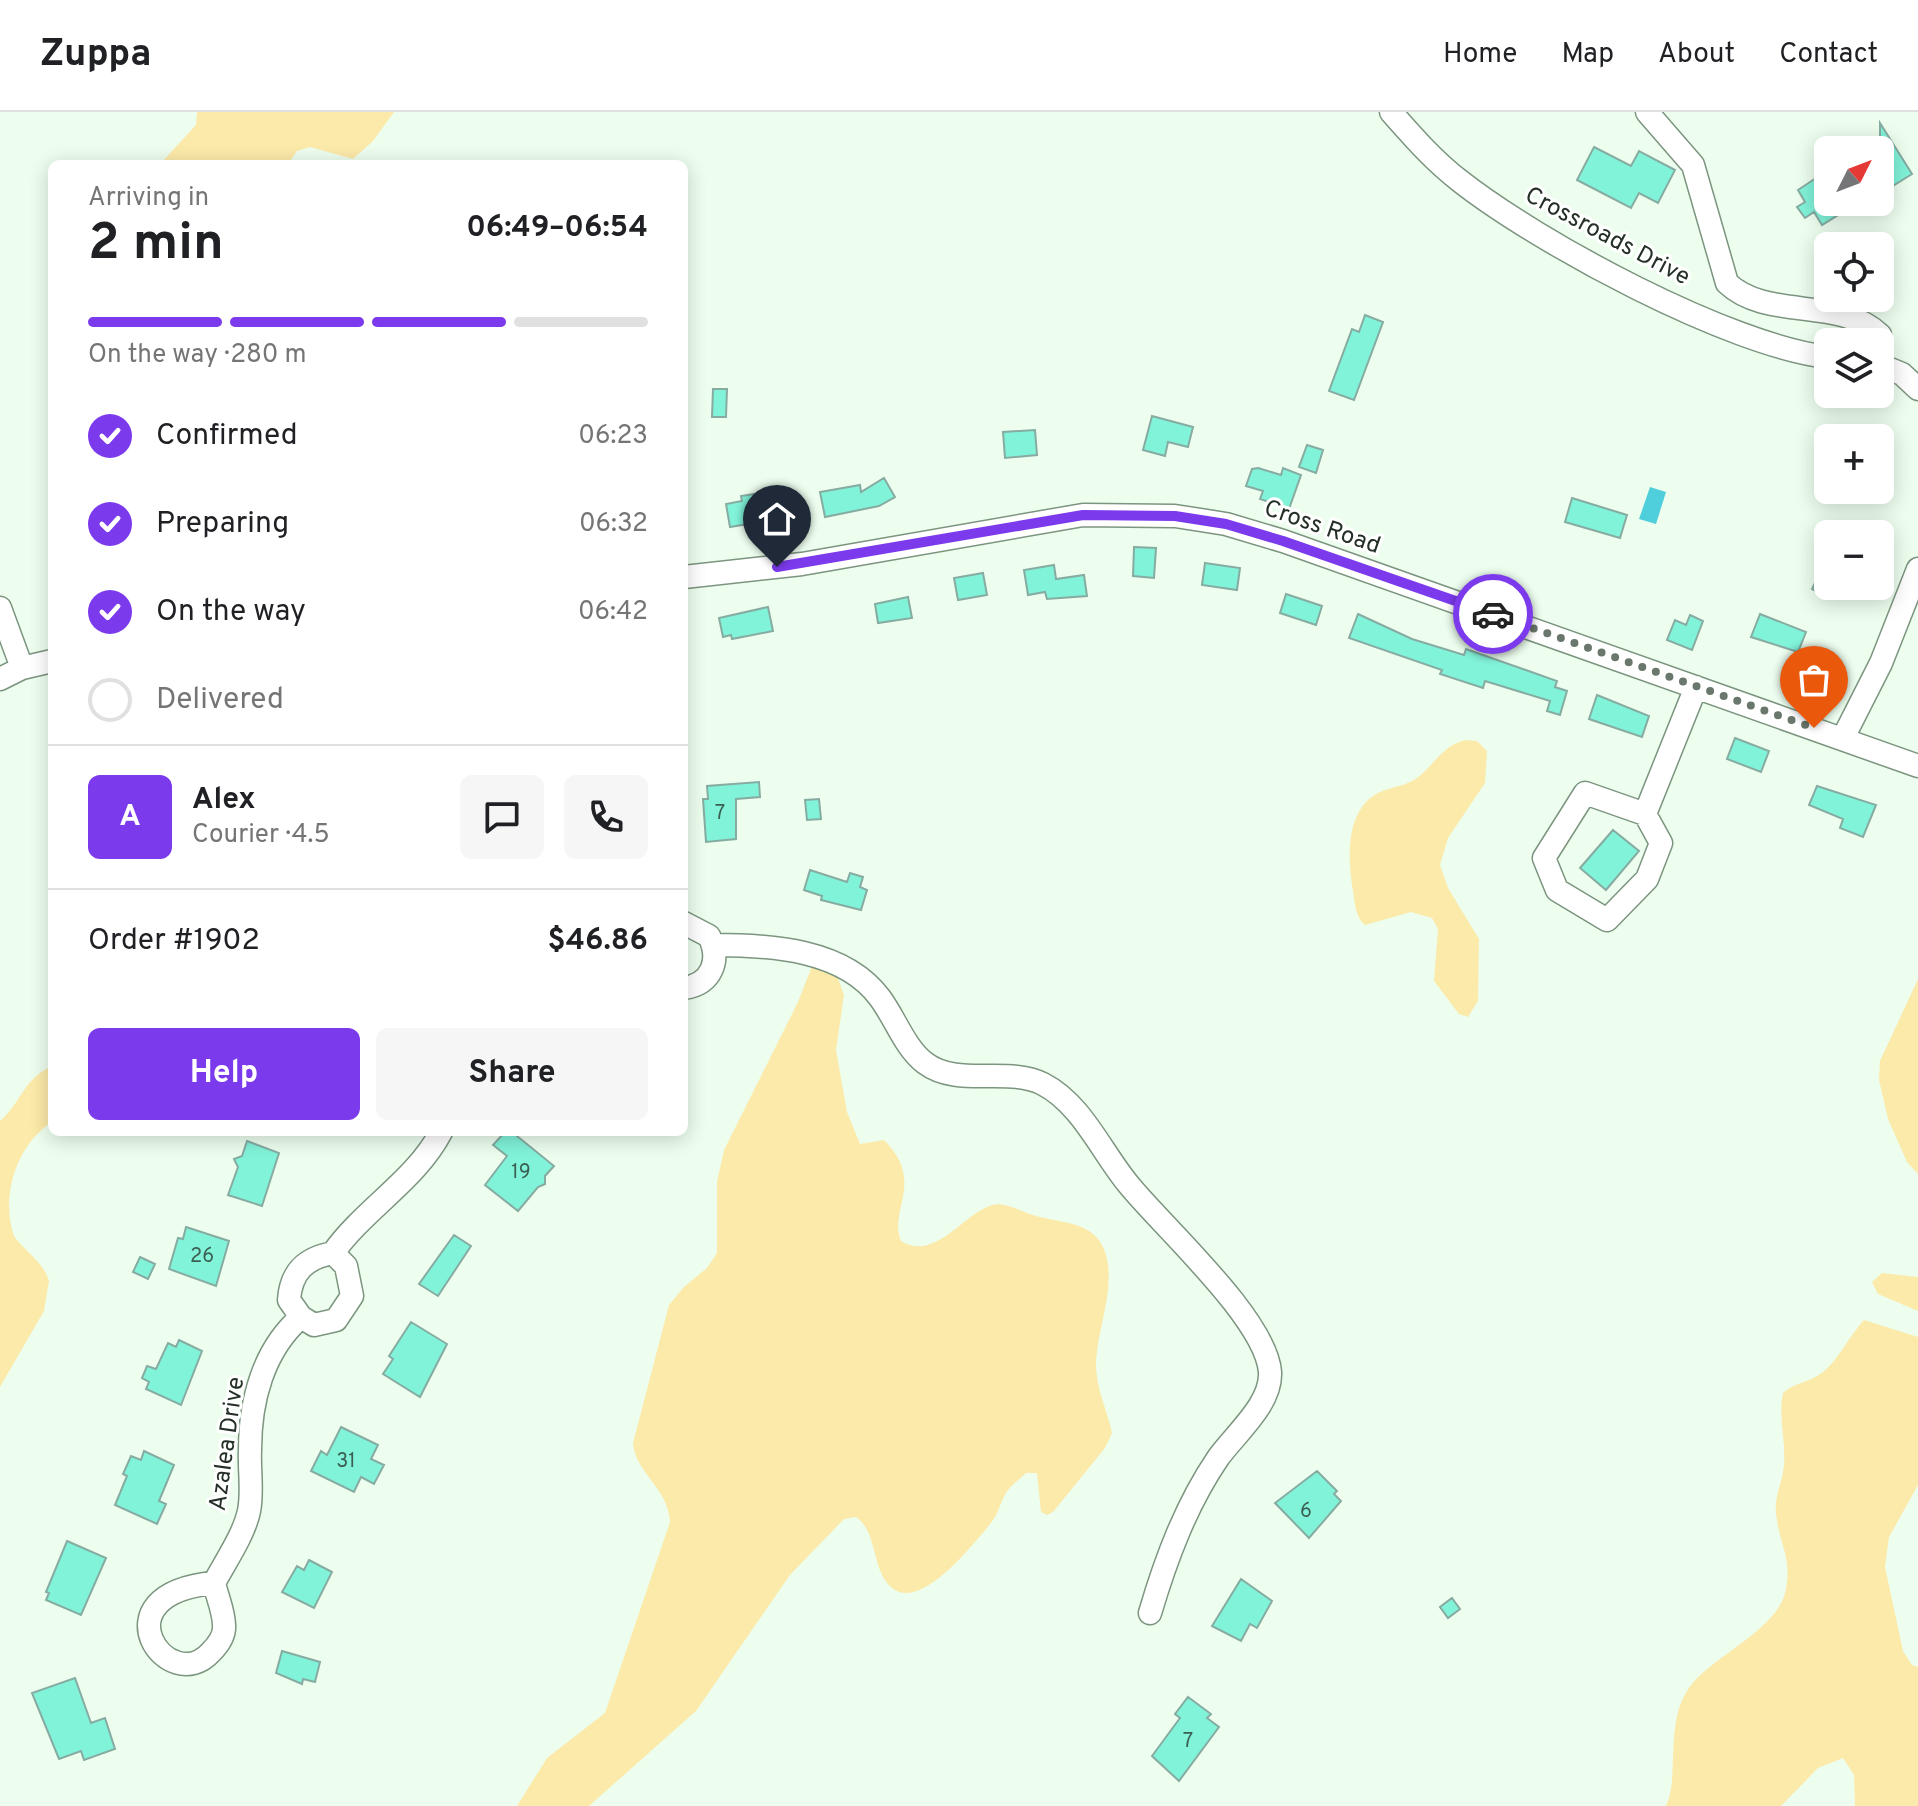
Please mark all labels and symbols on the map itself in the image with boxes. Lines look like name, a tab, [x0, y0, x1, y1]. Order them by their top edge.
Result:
north arrow	[1814, 136, 1894, 216]
street label: Crossroads Drive	[1519, 181, 1695, 293]
pin	[743, 485, 811, 567]
street label: Cross Road	[1260, 494, 1384, 562]
courier	[1453, 574, 1533, 654]
pin	[1780, 646, 1848, 728]
house number: 7	[715, 801, 725, 827]
house number: 19	[511, 1160, 531, 1186]
house number: 26	[190, 1244, 214, 1270]
street label: Azalea Drive	[204, 1375, 252, 1513]
house number: 31	[336, 1449, 356, 1475]
house number: 6	[1300, 1499, 1312, 1525]
house number: 7	[1183, 1729, 1193, 1755]

